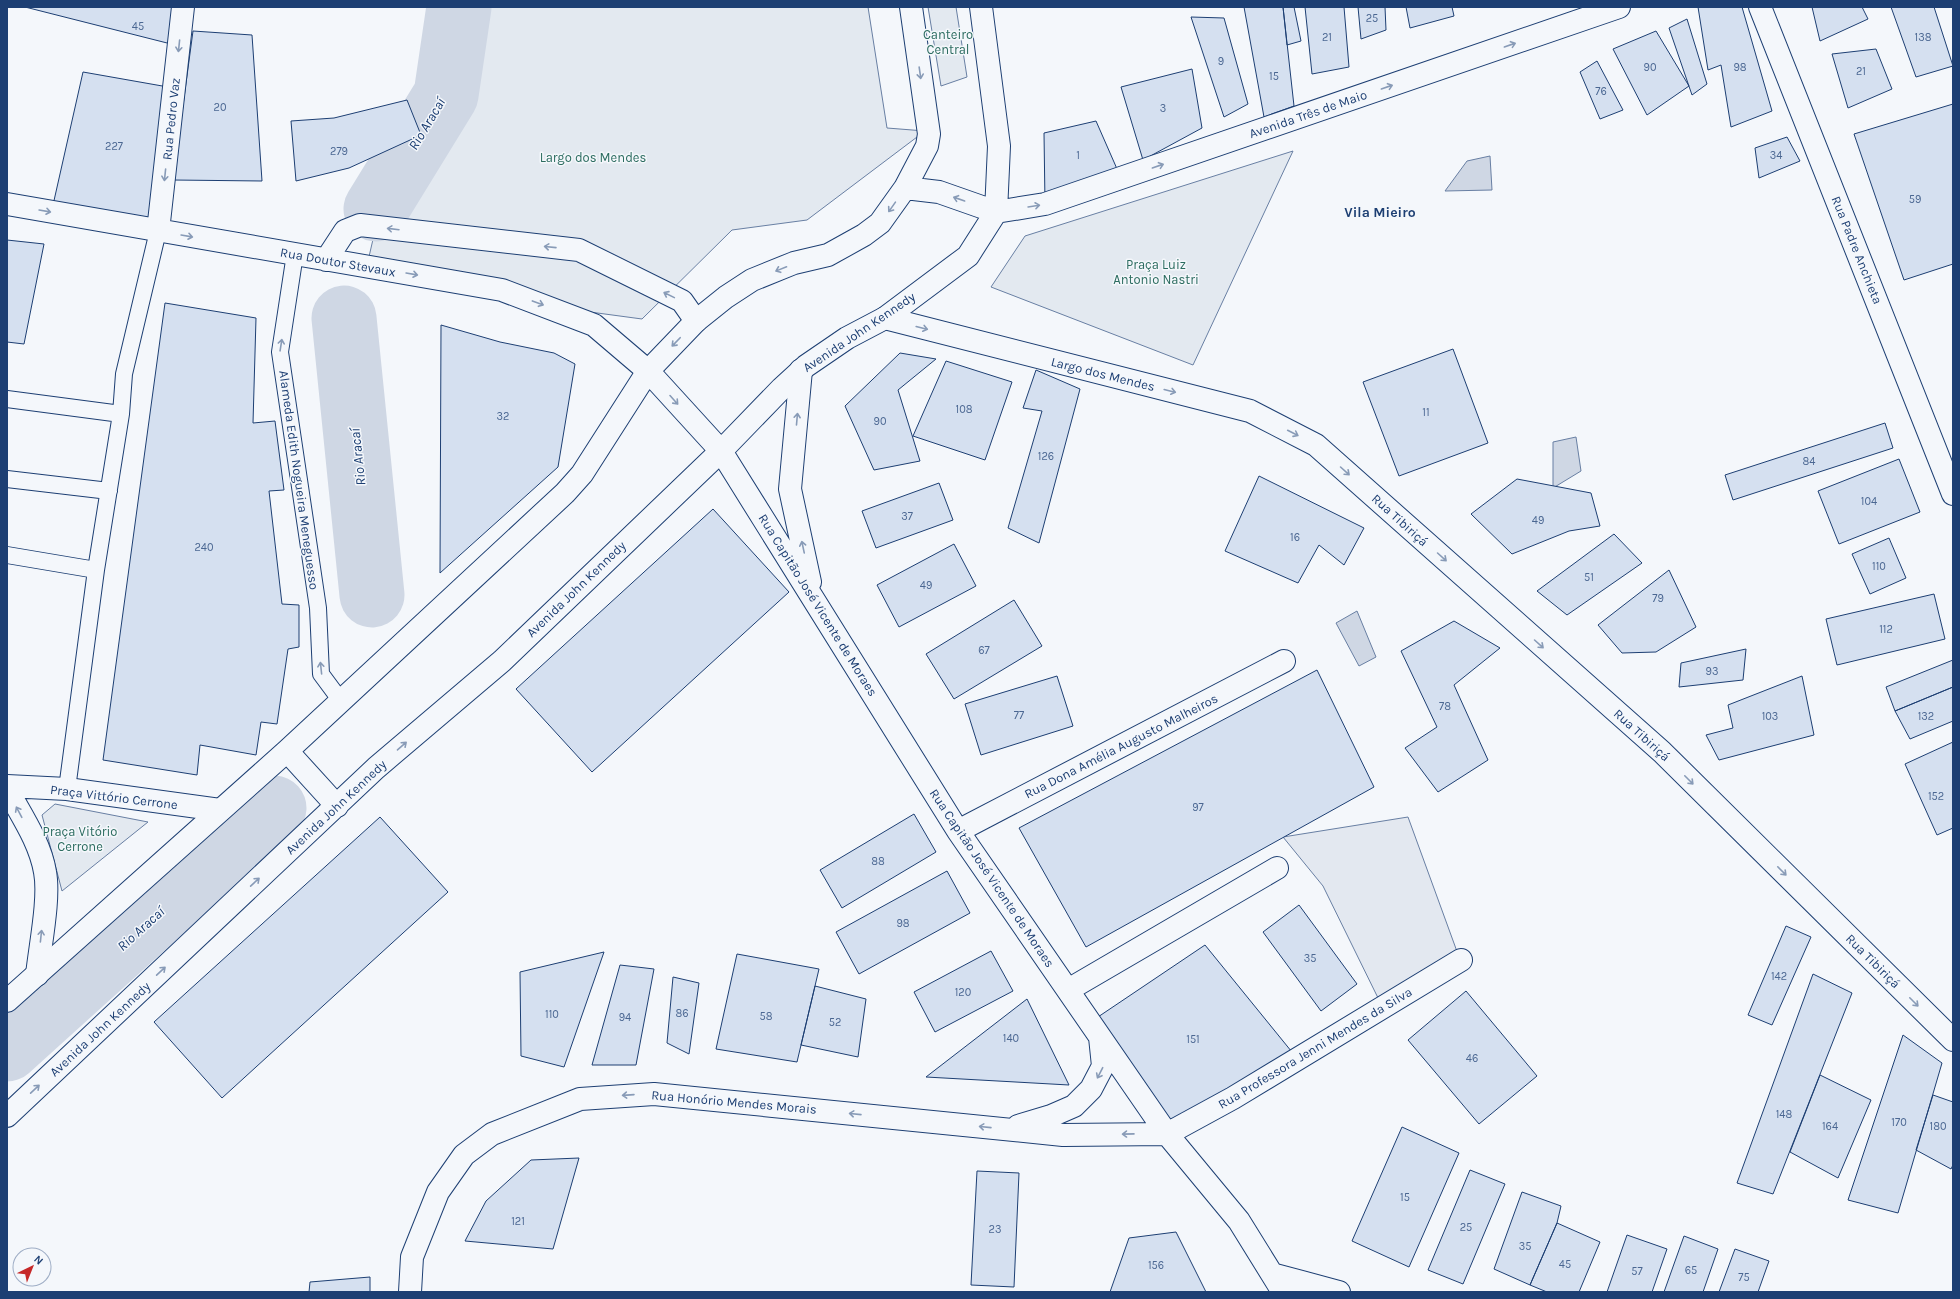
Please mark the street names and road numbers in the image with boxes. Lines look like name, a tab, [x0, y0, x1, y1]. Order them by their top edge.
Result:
street label: Rua Pedro Vaz	[159, 77, 183, 161]
street label: Avenida Três de Maio	[1247, 87, 1369, 141]
street label: Rua Padre Anchieta	[1828, 194, 1886, 306]
street label: Rua Doutor Stevaux	[279, 244, 397, 280]
street label: Avenida John Kennedy	[800, 289, 918, 375]
street label: Largo dos Mendes	[1049, 354, 1157, 394]
street label: Alameda Edith Nogueira Meneguesso	[276, 369, 322, 591]
street label: Rua Tibiriçá	[1369, 491, 1431, 549]
street label: Rua Capitão José Vicente de Moraes	[756, 511, 881, 699]
street label: Avenida John Kennedy	[523, 538, 629, 640]
street label: Rua Dona Amélia Augusto Malheiros	[1022, 690, 1220, 802]
street label: Rua Tibiriçá	[1611, 706, 1673, 764]
street label: Avenida John Kennedy	[283, 757, 389, 857]
street label: Praça Vittório Cerrone	[49, 782, 179, 812]
street label: Rua Capitão José Vicente de Moraes	[927, 786, 1058, 970]
street label: Rua Tibiriçá	[1843, 931, 1903, 991]
street label: Avenida John Kennedy	[47, 979, 153, 1079]
street label: Rua Professora Jenni Mendes da Silva	[1215, 984, 1415, 1112]
street label: Rua Honório Mendes Morais	[651, 1087, 818, 1117]

